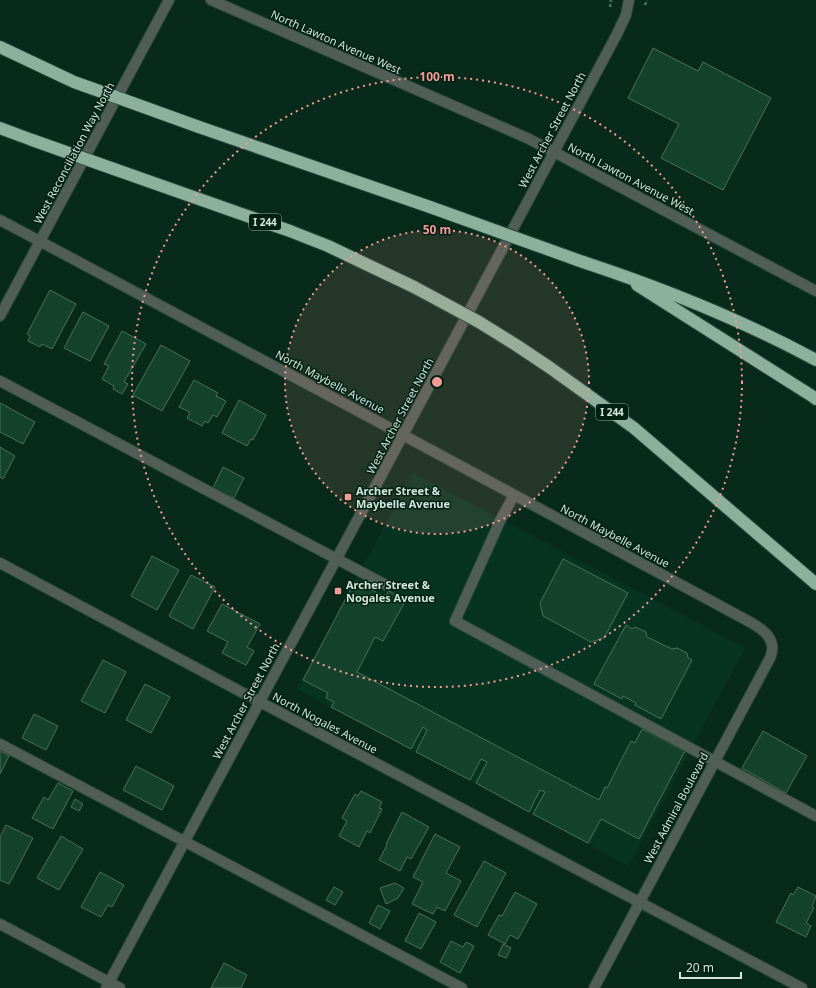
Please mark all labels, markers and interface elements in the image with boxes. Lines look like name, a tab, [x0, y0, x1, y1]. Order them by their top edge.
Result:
street label: North Lawton Avenue West	[269, 6, 404, 77]
text: 100 m	[419, 68, 455, 85]
street label: West Archer Street North	[515, 69, 589, 190]
street label: West Reconciliation Way North	[30, 79, 117, 226]
street label: North Lawton Avenue West	[565, 139, 697, 218]
road number: I 244	[249, 214, 281, 230]
text: 50 m	[423, 221, 451, 238]
street label: North Maybelle Avenue	[273, 346, 387, 417]
street label: West Archer Street North	[363, 355, 437, 476]
centre of rings	[430, 375, 444, 389]
road number: I 244	[596, 404, 628, 420]
place label: Archer Street & Maybelle Avenue	[356, 483, 451, 511]
marker: Archer Street & Maybelle Avenue	[343, 492, 353, 502]
street label: North Maybelle Avenue	[558, 500, 672, 571]
place label: Archer Street & Nogales Avenue	[346, 577, 435, 605]
marker: Archer Street & Nogales Avenue	[333, 586, 343, 596]
street label: West Archer Street North	[209, 640, 283, 761]
street label: North Nogales Avenue	[270, 688, 380, 757]
street label: West Admiral Boulevard	[640, 750, 711, 866]
scale bar	[680, 954, 741, 980]
text: 20 m	[686, 959, 714, 976]

